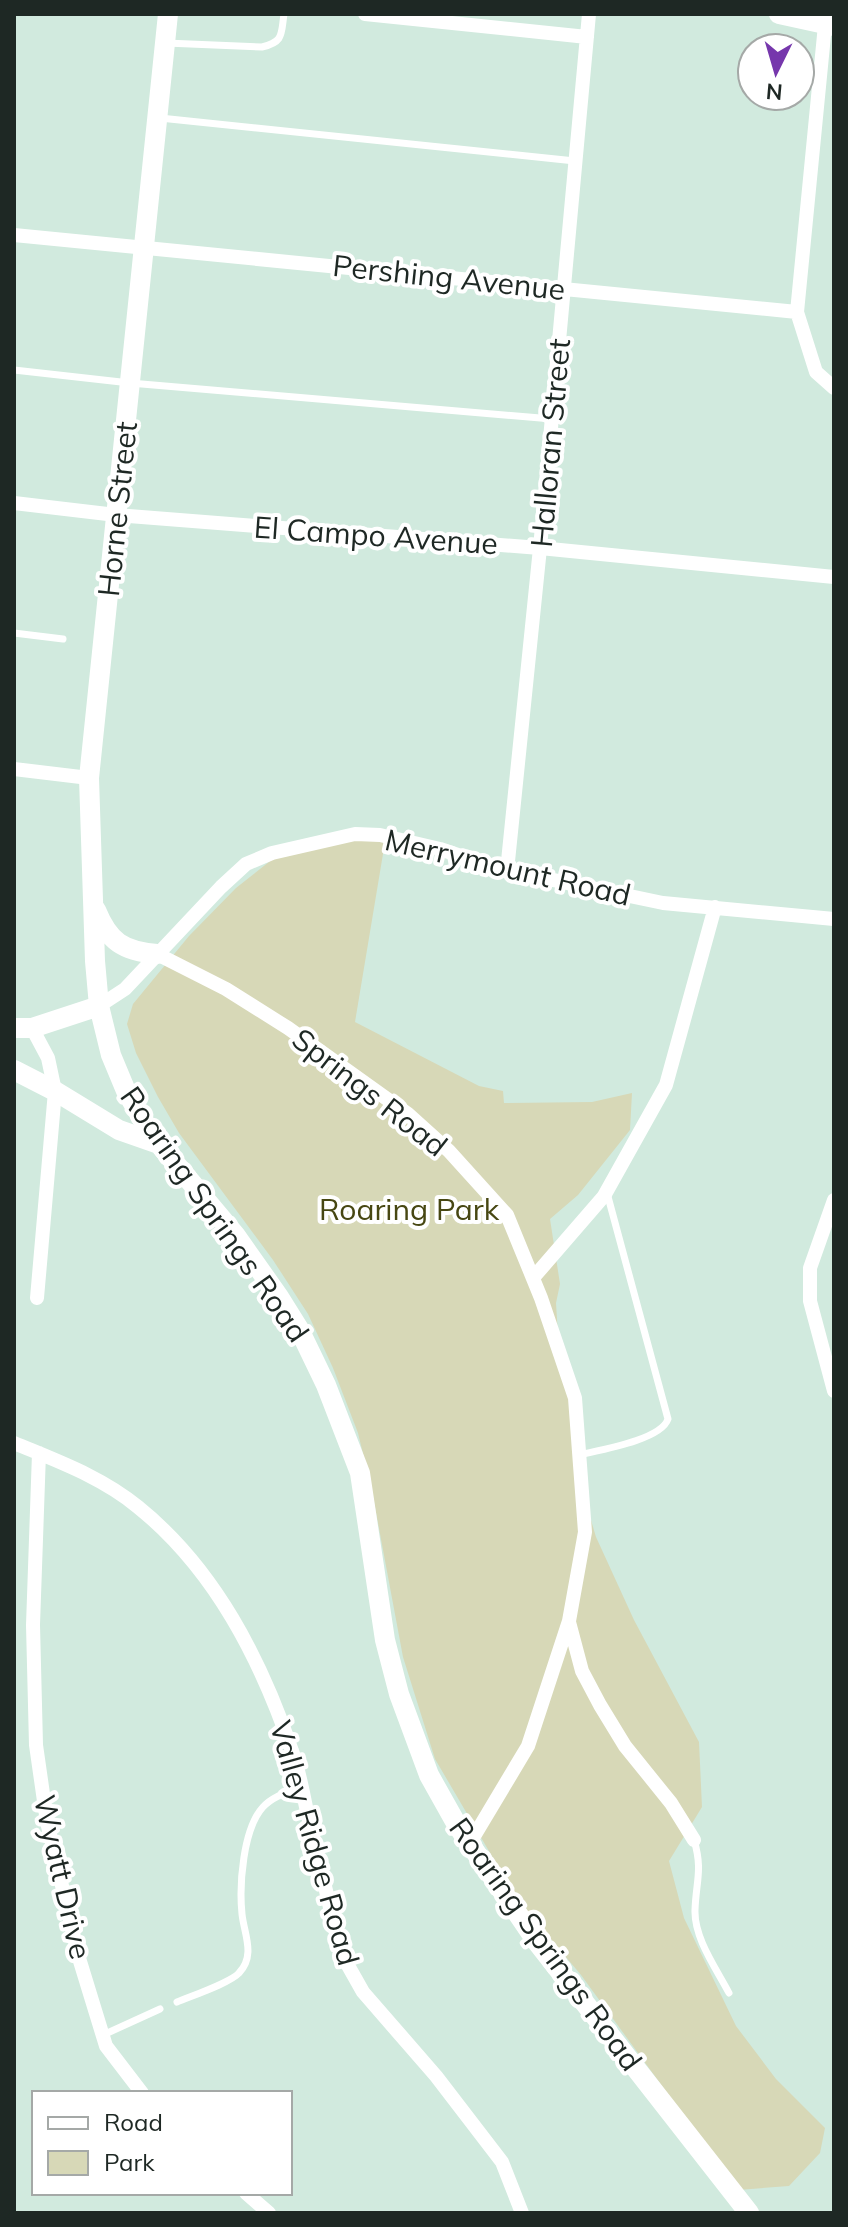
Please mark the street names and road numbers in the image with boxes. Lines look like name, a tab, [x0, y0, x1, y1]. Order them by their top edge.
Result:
street label: Pershing Avenue	[331, 246, 567, 308]
street label: Halloran Street	[522, 337, 578, 549]
street label: Horne Street	[89, 420, 145, 598]
street label: El Campo Avenue	[253, 508, 499, 562]
street label: Merrymount Road	[381, 820, 635, 914]
street label: Springs Road	[285, 1020, 455, 1164]
street label: Roaring Springs Road	[112, 1079, 318, 1349]
street label: Valley Ridge Road	[262, 1716, 368, 1970]
street label: Wyatt Drive	[26, 1791, 100, 1963]
street label: Roaring Springs Road	[441, 1810, 651, 2078]

